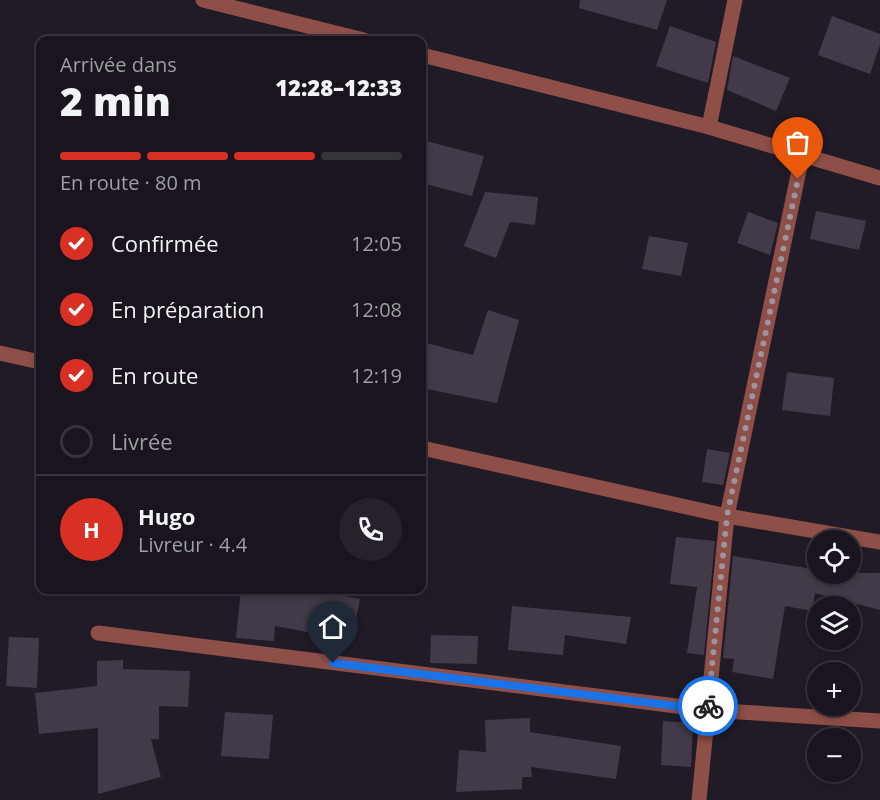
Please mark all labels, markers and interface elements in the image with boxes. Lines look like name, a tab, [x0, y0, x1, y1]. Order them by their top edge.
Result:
text: Arrivée dans	[60, 51, 177, 78]
text: 12:28–12:33	[275, 72, 402, 102]
text: 2 min	[60, 74, 171, 127]
pin	[772, 117, 823, 179]
icon: bag	[781, 126, 814, 159]
text: En route · 80 m	[60, 169, 202, 196]
icon: check	[60, 227, 93, 260]
text: Confirmée	[111, 228, 219, 258]
text: 12:05	[351, 230, 402, 257]
icon: check	[60, 293, 93, 326]
text: En préparation	[111, 294, 264, 324]
text: 12:08	[351, 296, 402, 323]
icon: check	[60, 359, 93, 392]
text: En route	[111, 360, 198, 390]
text: 12:19	[351, 362, 402, 389]
text: Livrée	[111, 426, 173, 456]
button: phone	[339, 498, 402, 561]
text: Hugo	[138, 501, 195, 531]
text: H	[83, 514, 100, 544]
map controls	[807, 530, 861, 782]
button: locate	[807, 530, 861, 584]
text: Livreur · 4.4	[138, 531, 247, 558]
button: layers	[807, 596, 861, 650]
pin	[307, 601, 358, 663]
icon: home	[316, 610, 349, 643]
button: +	[807, 662, 861, 716]
courier	[678, 676, 738, 736]
icon: bike	[692, 690, 725, 723]
button: −	[807, 728, 861, 782]

